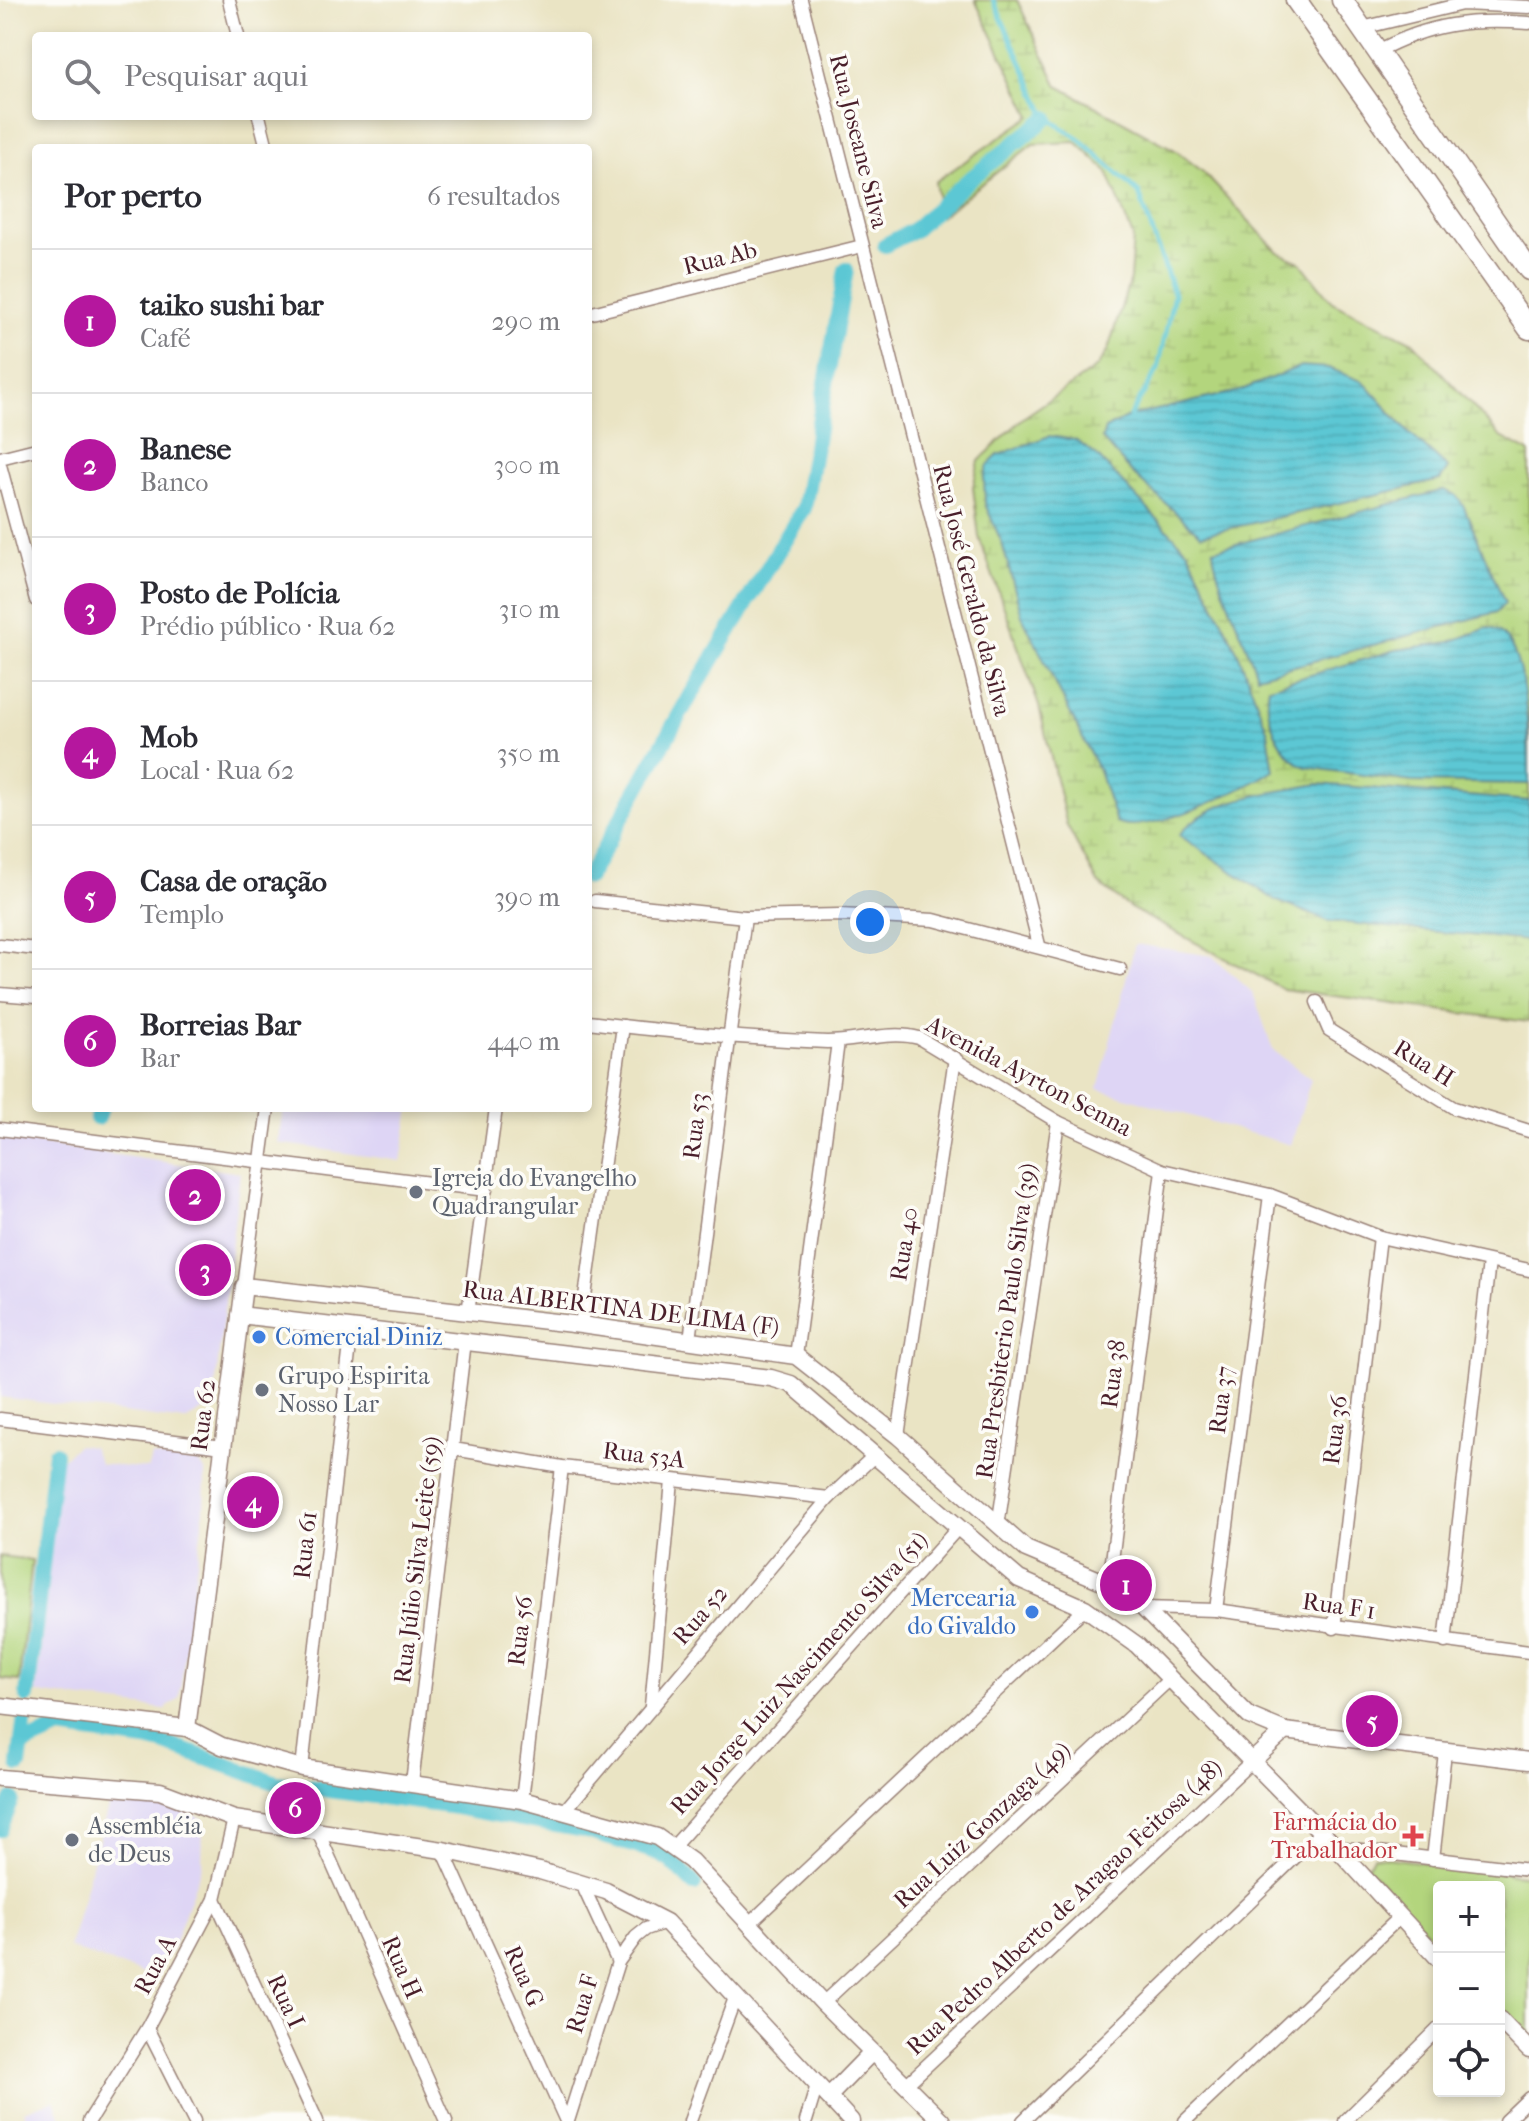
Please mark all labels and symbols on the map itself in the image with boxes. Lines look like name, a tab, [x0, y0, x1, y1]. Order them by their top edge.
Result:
street label: Rua Joseane Silva	[824, 51, 894, 232]
street label: Rua Ab	[680, 235, 760, 281]
street label: Rua José Geraldo da Silva	[927, 461, 1017, 720]
your location	[850, 902, 890, 942]
street label: Avenida Ayrton Senna	[920, 1009, 1138, 1143]
street label: Rua H	[1389, 1034, 1459, 1092]
street label: Rua 53	[677, 1091, 713, 1161]
street label: Rua Presbiterio Paulo Silva (39)	[970, 1161, 1042, 1481]
place label: Igreja do Evangelho Quadrangular	[432, 1164, 637, 1220]
pin: 2	[169, 1165, 221, 1225]
marker: Igreja do Evangelho Quadrangular	[407, 1183, 425, 1201]
street label: Rua 40	[884, 1205, 924, 1283]
pin: 3	[179, 1240, 231, 1300]
street label: Rua ALBERTINA DE LIMA (F)	[461, 1275, 781, 1341]
place label: Comercial Diniz	[275, 1323, 443, 1351]
marker: Comercial Diniz	[250, 1328, 268, 1346]
street label: Rua 38	[1095, 1338, 1131, 1410]
place label: Grupo Espirita Nosso Lar	[278, 1362, 430, 1418]
street label: Rua 37	[1203, 1364, 1239, 1436]
street label: Rua 62	[185, 1377, 221, 1453]
marker: Grupo Espirita Nosso Lar	[253, 1381, 271, 1399]
street label: Rua 36	[1317, 1393, 1353, 1466]
street label: Rua Júlio Silva Leite (59)	[388, 1435, 446, 1685]
street label: Rua 53A	[601, 1436, 687, 1474]
pin: 4	[227, 1472, 279, 1532]
street label: Rua 61	[288, 1510, 322, 1580]
street label: Rua Jorge Luiz Nascimento Silva (51)	[664, 1526, 934, 1820]
pin: 1	[1100, 1555, 1152, 1615]
street label: Rua 52	[667, 1580, 733, 1650]
place label: Mercearia do Givaldo	[907, 1584, 1017, 1640]
street label: Rua F 1	[1301, 1587, 1377, 1625]
street label: Rua 56	[502, 1593, 538, 1668]
marker: Mercearia do Givaldo	[1023, 1603, 1041, 1621]
pin: 5	[1346, 1691, 1398, 1751]
street label: Rua Luiz Gonzaga (49)	[888, 1736, 1076, 1914]
street label: Rua Pedro Alberto de Aragao Feitosa (48)	[900, 1753, 1228, 2061]
pin: 6	[269, 1778, 321, 1838]
place label: Farmácia do Trabalhador	[1271, 1808, 1398, 1864]
place label: Assembléia de Deus	[87, 1812, 203, 1868]
marker: Farmácia do Trabalhador	[1404, 1827, 1422, 1845]
marker: Assembléia de Deus	[63, 1831, 81, 1849]
street label: Rua A	[128, 1930, 182, 1999]
street label: Rua H	[376, 1931, 428, 2003]
street label: Rua G	[498, 1941, 550, 2011]
street label: Rua I	[261, 1970, 311, 2032]
street label: Rua F	[560, 1971, 604, 2037]

